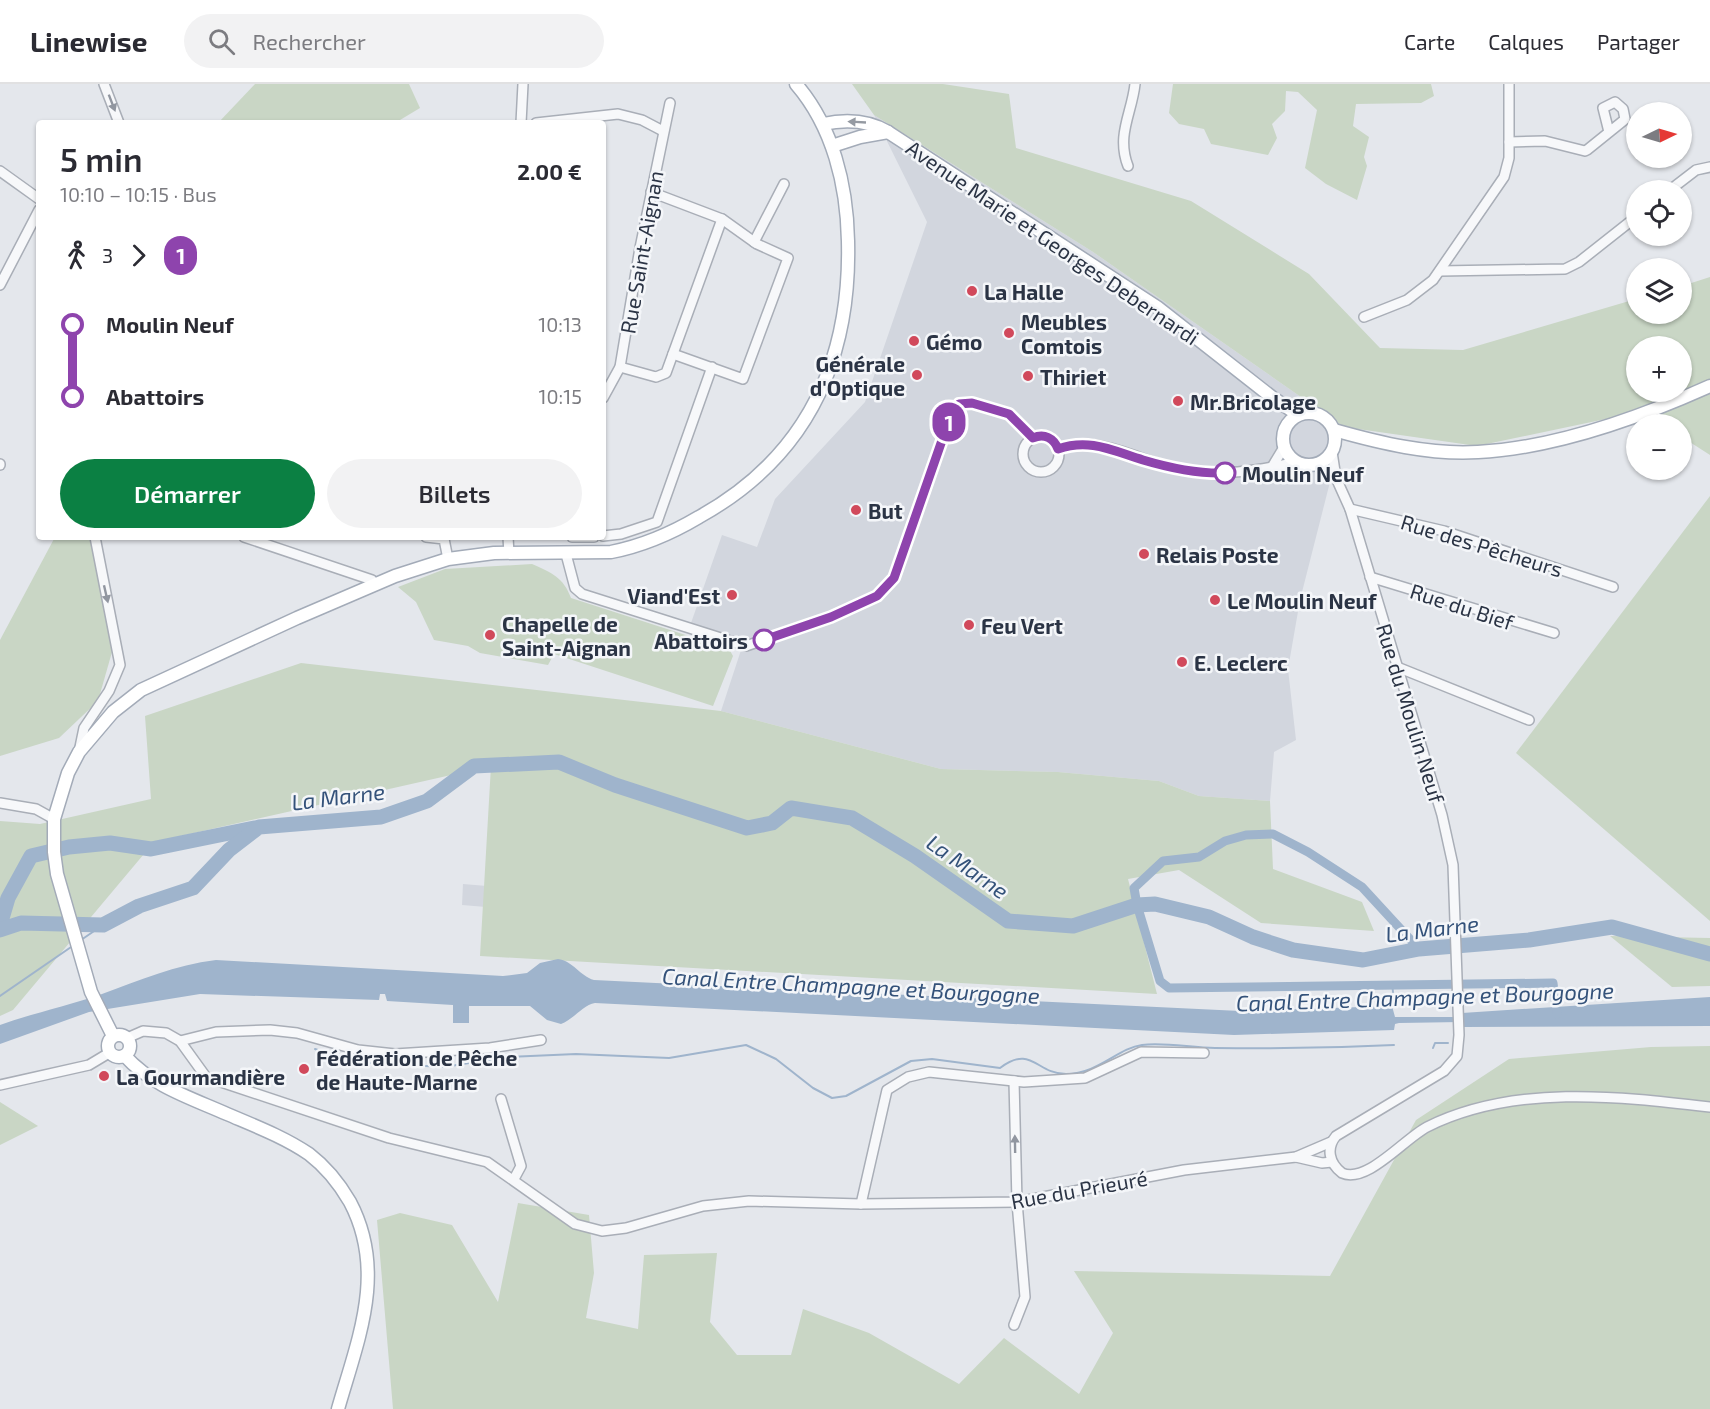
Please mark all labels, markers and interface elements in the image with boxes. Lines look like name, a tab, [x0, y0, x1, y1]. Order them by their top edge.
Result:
search box	[184, 14, 604, 68]
text: Linewise	[30, 24, 148, 58]
icon: search	[205, 25, 238, 58]
text: Rechercher	[253, 28, 366, 54]
text: Carte	[1404, 29, 1455, 54]
text: Calques	[1488, 29, 1564, 54]
text: Partager	[1597, 29, 1680, 54]
one-way arrow	[107, 95, 117, 113]
north arrow	[1626, 102, 1692, 168]
map controls	[1626, 102, 1692, 480]
one-way arrow	[847, 118, 866, 127]
street label: Avenue Marie et Georges Debernardi	[902, 134, 1204, 350]
text: 5 min	[60, 139, 143, 179]
text: 2.00 €	[517, 158, 582, 184]
street label: Rue Saint-Aignan	[614, 169, 668, 335]
button: locate	[1626, 180, 1692, 246]
text: 10:10 – 10:15 · Bus	[60, 182, 217, 206]
icon: walk	[60, 239, 93, 272]
icon: forward	[122, 239, 155, 272]
text: 3	[102, 243, 113, 267]
text: 1	[176, 243, 185, 268]
button: layers	[1626, 258, 1692, 324]
place label: La Halle	[984, 279, 1064, 304]
marker: La Halle	[965, 284, 979, 298]
place label: Meubles Comtois	[1021, 309, 1107, 358]
text: Moulin Neuf	[106, 311, 234, 337]
text: 10:13	[538, 312, 582, 336]
marker: Meubles Comtois	[1002, 326, 1016, 340]
place label: Gémo	[926, 329, 982, 354]
marker: Gémo	[907, 334, 921, 348]
button: +	[1626, 336, 1692, 402]
place label: Générale d'Optique	[810, 351, 905, 400]
place label: Thiriet	[1040, 364, 1107, 389]
marker: Générale d'Optique	[910, 368, 924, 382]
marker: Thiriet	[1021, 369, 1035, 383]
text: Abattoirs	[106, 383, 204, 409]
text: 10:15	[539, 384, 582, 408]
place label: Mr.Bricolage	[1190, 389, 1316, 414]
marker: Mr.Bricolage	[1171, 394, 1185, 408]
line badge: 1	[930, 402, 968, 442]
text: 1	[944, 410, 954, 435]
button: −	[1626, 414, 1692, 480]
button: Démarrer	[60, 459, 315, 528]
button: Billets	[327, 459, 582, 528]
place label: Moulin Neuf	[1242, 461, 1364, 486]
marker: Moulin Neuf	[1214, 462, 1236, 484]
place label: But	[868, 498, 903, 523]
marker: But	[849, 503, 863, 517]
street label: Rue des Pêcheurs	[1398, 508, 1566, 582]
place label: Relais Poste	[1156, 542, 1279, 567]
marker: Relais Poste	[1137, 547, 1151, 561]
street label: Rue du Bief	[1407, 578, 1518, 635]
place label: Viand'Est	[627, 583, 720, 608]
one-way arrow	[102, 585, 112, 603]
marker: Viand'Est	[725, 588, 739, 602]
place label: Le Moulin Neuf	[1227, 588, 1377, 613]
marker: Le Moulin Neuf	[1208, 593, 1222, 607]
place label: Chapelle de Saint-Aignan	[502, 611, 631, 660]
place label: Feu Vert	[981, 613, 1063, 638]
marker: Feu Vert	[962, 618, 976, 632]
street label: Rue du Moulin Neuf	[1372, 620, 1450, 807]
marker: Chapelle de Saint-Aignan	[483, 628, 497, 642]
place label: Abattoirs	[654, 628, 748, 653]
marker: Abattoirs	[753, 629, 775, 651]
place label: E. Leclerc	[1194, 650, 1288, 675]
marker: E. Leclerc	[1175, 655, 1189, 669]
water label: La Marne	[290, 777, 386, 815]
water label: La Marne	[922, 828, 1014, 904]
water label: La Marne	[1384, 909, 1480, 947]
water label: Canal Entre Champagne et Bourgogne	[661, 962, 1041, 1008]
water label: Canal Entre Champagne et Bourgogne	[1236, 976, 1615, 1016]
place label: Fédération de Pêche de Haute-Marne	[316, 1045, 517, 1094]
marker: Fédération de Pêche de Haute-Marne	[297, 1062, 311, 1076]
place label: La Gourmandière	[116, 1064, 285, 1089]
marker: La Gourmandière	[97, 1069, 111, 1083]
one-way arrow	[1011, 1134, 1020, 1153]
street label: Rue du Prieuré	[1009, 1165, 1149, 1213]

